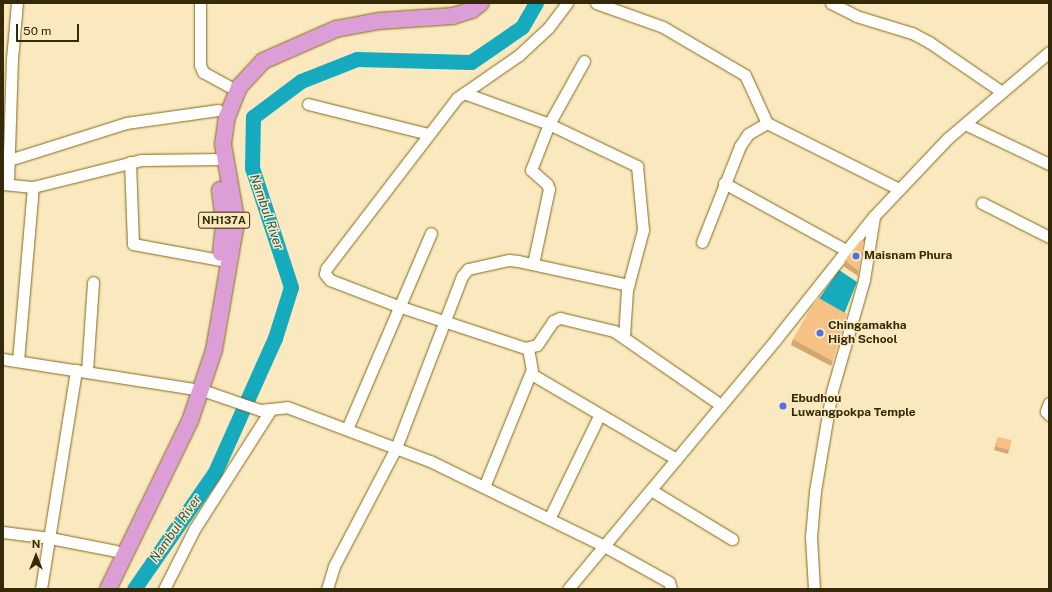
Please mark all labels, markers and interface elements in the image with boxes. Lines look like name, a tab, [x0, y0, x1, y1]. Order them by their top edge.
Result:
scale bar	[18, 16, 81, 42]
text: 50 m	[23, 24, 51, 38]
water label: Nambul River	[246, 172, 286, 252]
road number: NH137A	[198, 211, 250, 229]
place label: Maisnam Phura	[864, 249, 952, 263]
marker: Maisnam Phura	[851, 251, 861, 261]
place label: Chingamakha High School	[828, 319, 907, 347]
marker: Chingamakha High School	[815, 328, 825, 338]
place label: Ebudhou Luwangpokpa Temple	[791, 392, 916, 420]
marker: Ebudhou Luwangpokpa Temple	[778, 401, 788, 411]
water label: Nambul River	[147, 492, 205, 566]
north arrow	[16, 536, 56, 576]
text: N	[32, 538, 40, 550]

